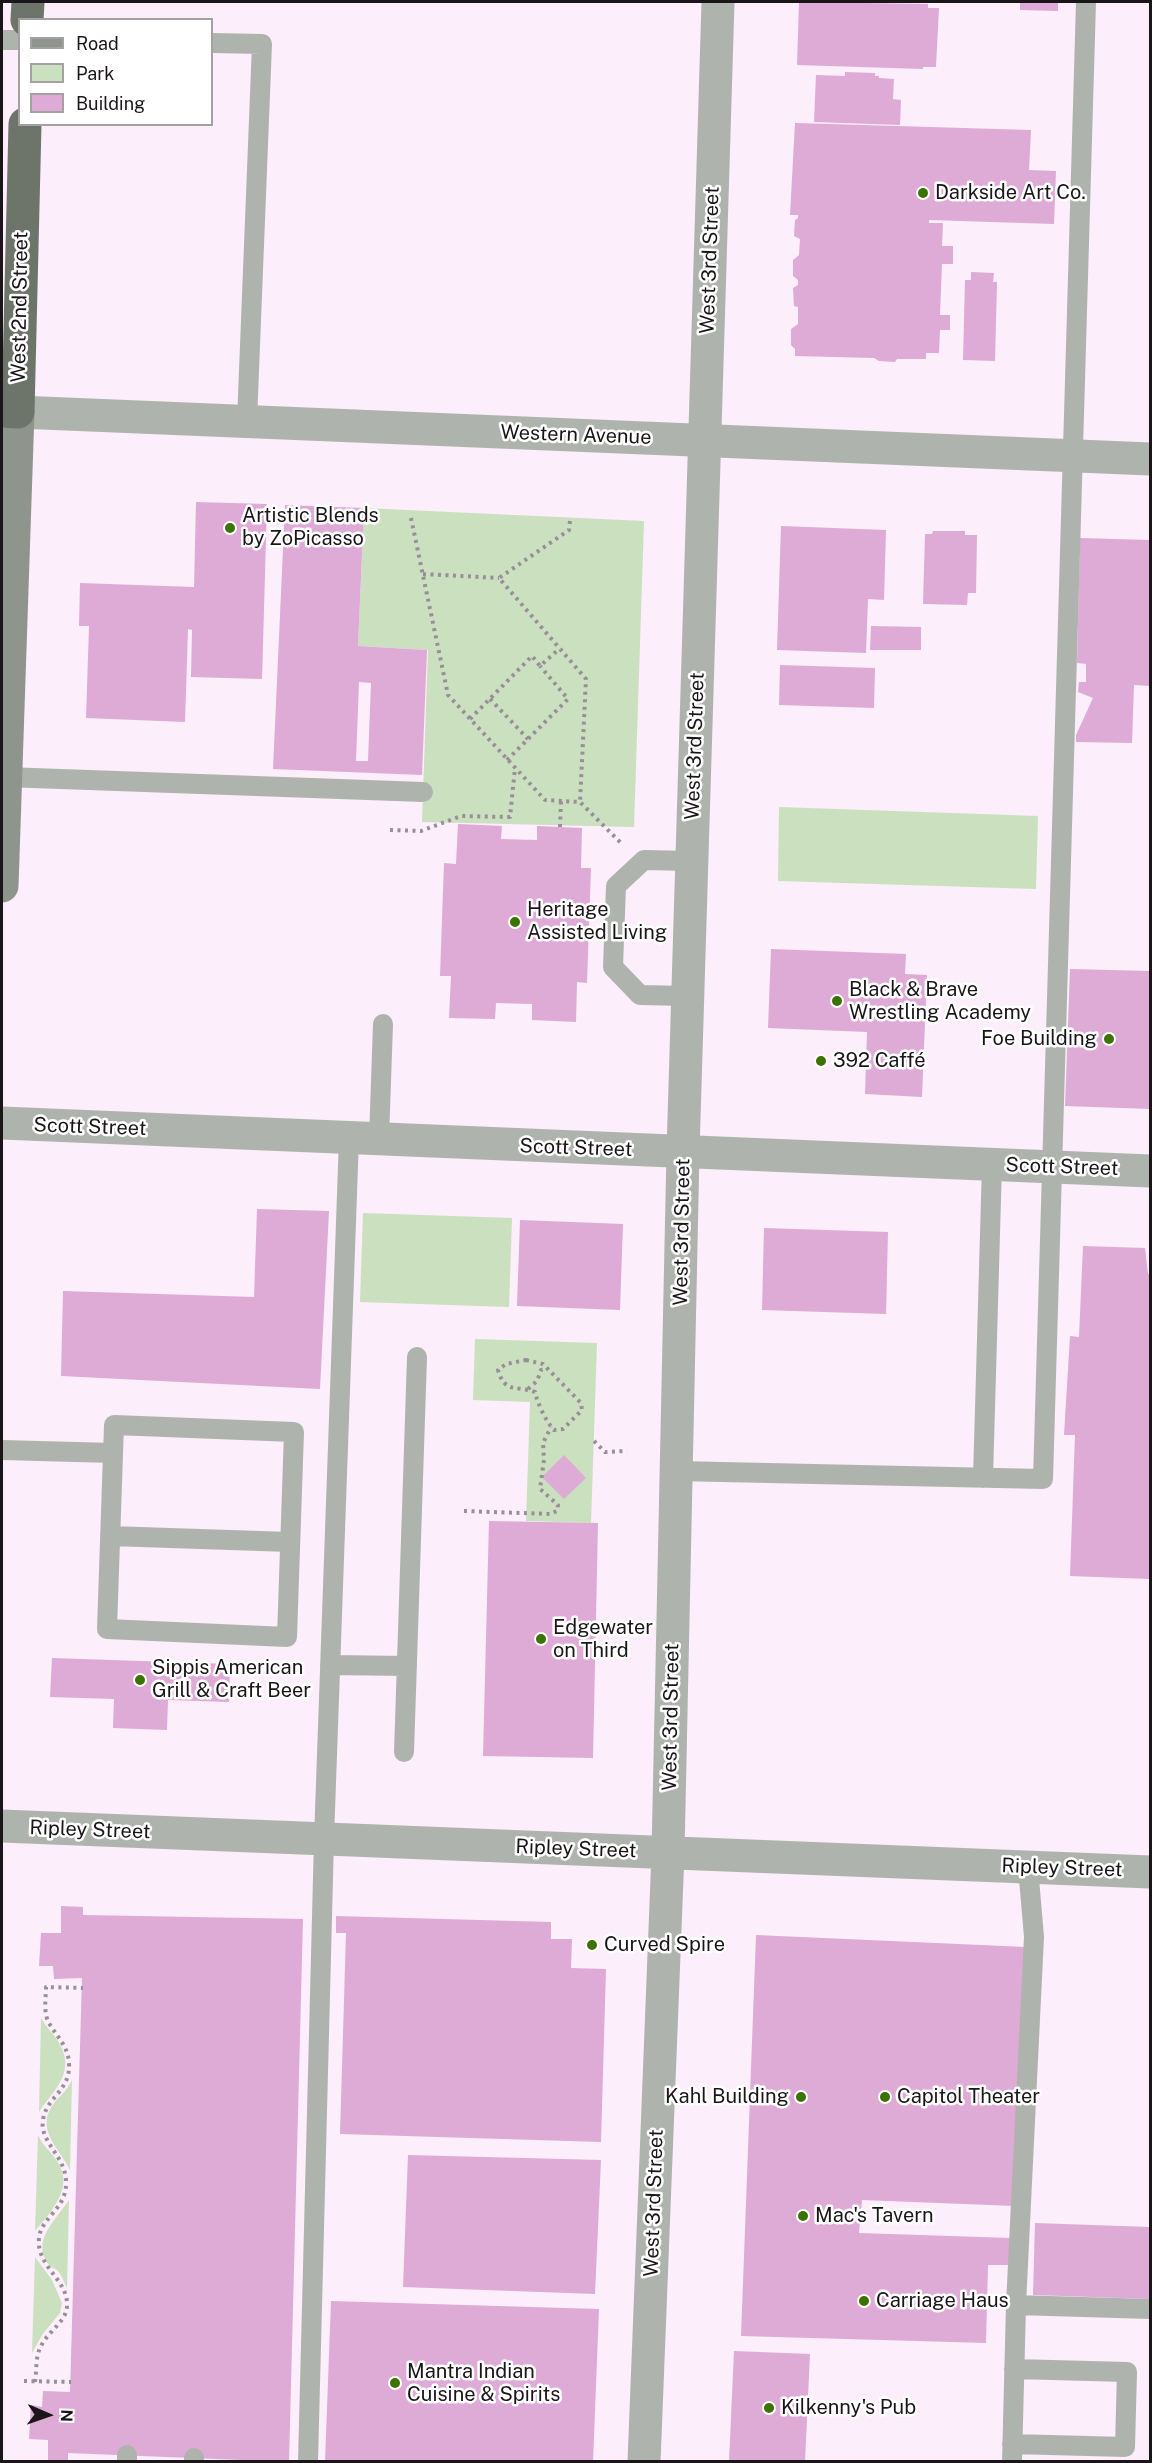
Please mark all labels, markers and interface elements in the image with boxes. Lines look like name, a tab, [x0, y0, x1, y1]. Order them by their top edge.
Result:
legend	[18, 18, 213, 126]
text: Road	[76, 33, 119, 54]
text: Park	[76, 63, 114, 84]
text: Building	[76, 93, 145, 114]
place label: Darkside Art Co.	[935, 181, 1086, 205]
street label: West 3rd Street	[695, 186, 725, 334]
marker: Darkside Art Co.	[916, 186, 930, 200]
street label: West 2nd Street	[7, 231, 33, 383]
street label: Western Avenue	[500, 420, 652, 450]
place label: Artistic Blends by ZoPicasso	[242, 504, 379, 551]
marker: Artistic Blends by ZoPicasso	[223, 521, 237, 535]
street label: West 3rd Street	[680, 672, 710, 820]
place label: Heritage Assisted Living	[527, 898, 667, 945]
marker: Heritage Assisted Living	[508, 915, 522, 929]
place label: Black & Brave Wrestling Academy	[849, 978, 1031, 1025]
marker: Black & Brave Wrestling Academy	[830, 994, 844, 1008]
place label: Foe Building	[981, 1027, 1097, 1051]
marker: Foe Building	[1102, 1032, 1116, 1046]
place label: 392 Caffé	[833, 1049, 926, 1073]
marker: 392 Caffé	[814, 1054, 828, 1068]
street label: Scott Street	[33, 1113, 147, 1141]
street label: Scott Street	[519, 1134, 633, 1162]
street label: Scott Street	[1005, 1153, 1119, 1181]
street label: West 3rd Street	[669, 1158, 695, 1306]
place label: Edgewater on Third	[553, 1616, 653, 1663]
marker: Edgewater on Third	[534, 1632, 548, 1646]
street label: West 3rd Street	[658, 1643, 684, 1791]
place label: Sippis American Grill & Craft Beer	[152, 1656, 311, 1703]
marker: Sippis American Grill & Craft Beer	[133, 1673, 147, 1687]
street label: Ripley Street	[29, 1816, 151, 1844]
street label: Ripley Street	[515, 1835, 637, 1863]
street label: Ripley Street	[1001, 1854, 1123, 1882]
place label: Curved Spire	[604, 1933, 725, 1957]
marker: Curved Spire	[585, 1938, 599, 1952]
place label: Kahl Building	[665, 2085, 789, 2109]
place label: Capitol Theater	[897, 2085, 1040, 2109]
marker: Kahl Building	[794, 2090, 808, 2104]
marker: Capitol Theater	[878, 2090, 892, 2104]
street label: West 3rd Street	[639, 2129, 669, 2277]
place label: Mac's Tavern	[815, 2204, 934, 2228]
marker: Mac's Tavern	[796, 2209, 810, 2223]
place label: Carriage Haus	[876, 2289, 1009, 2313]
marker: Carriage Haus	[857, 2294, 871, 2308]
place label: Mantra Indian Cuisine & Spirits	[407, 2360, 560, 2407]
marker: Mantra Indian Cuisine & Spirits	[388, 2376, 402, 2390]
north arrow	[18, 2385, 78, 2445]
place label: Kilkenny's Pub	[781, 2396, 916, 2420]
marker: Kilkenny's Pub	[762, 2401, 776, 2415]
text: N	[57, 2409, 76, 2422]

